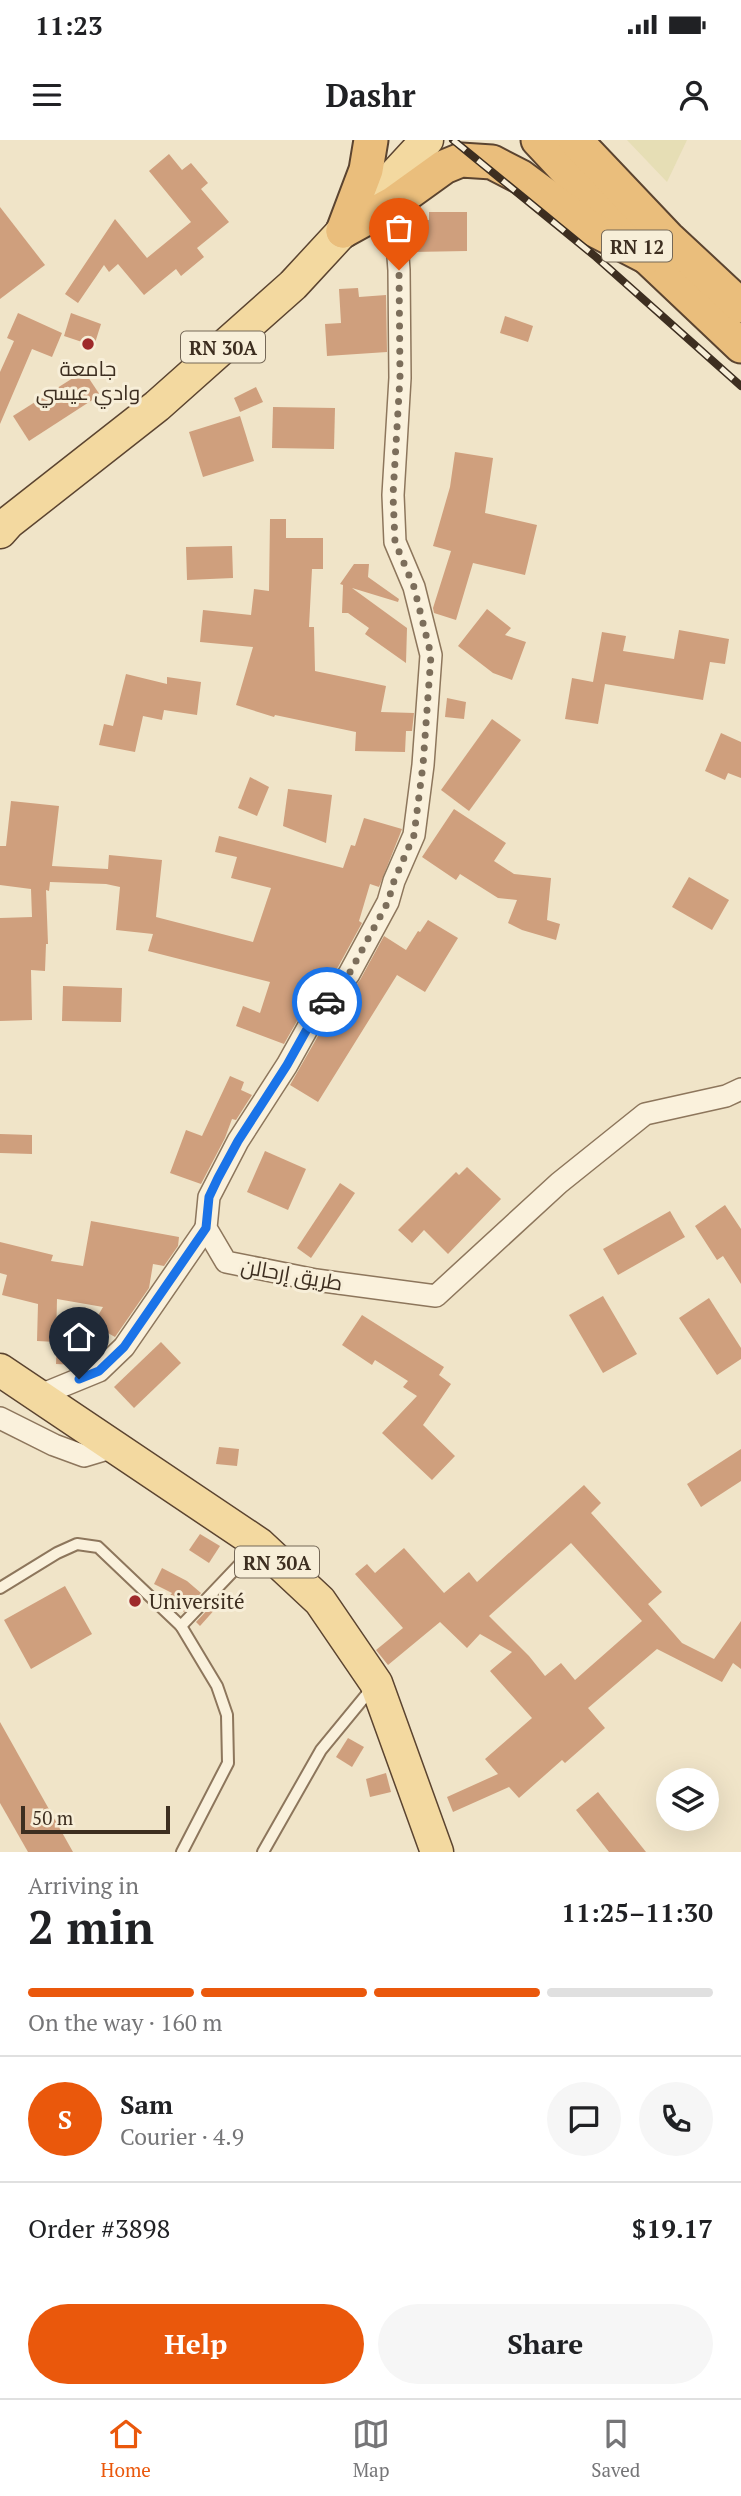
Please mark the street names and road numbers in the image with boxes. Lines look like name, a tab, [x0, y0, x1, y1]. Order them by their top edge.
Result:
road number: RN 12	[602, 230, 672, 262]
road number: RN 30A	[181, 332, 265, 363]
street label: طريق إرحالن	[239, 1251, 345, 1297]
road number: RN 30A	[235, 1546, 319, 1578]

